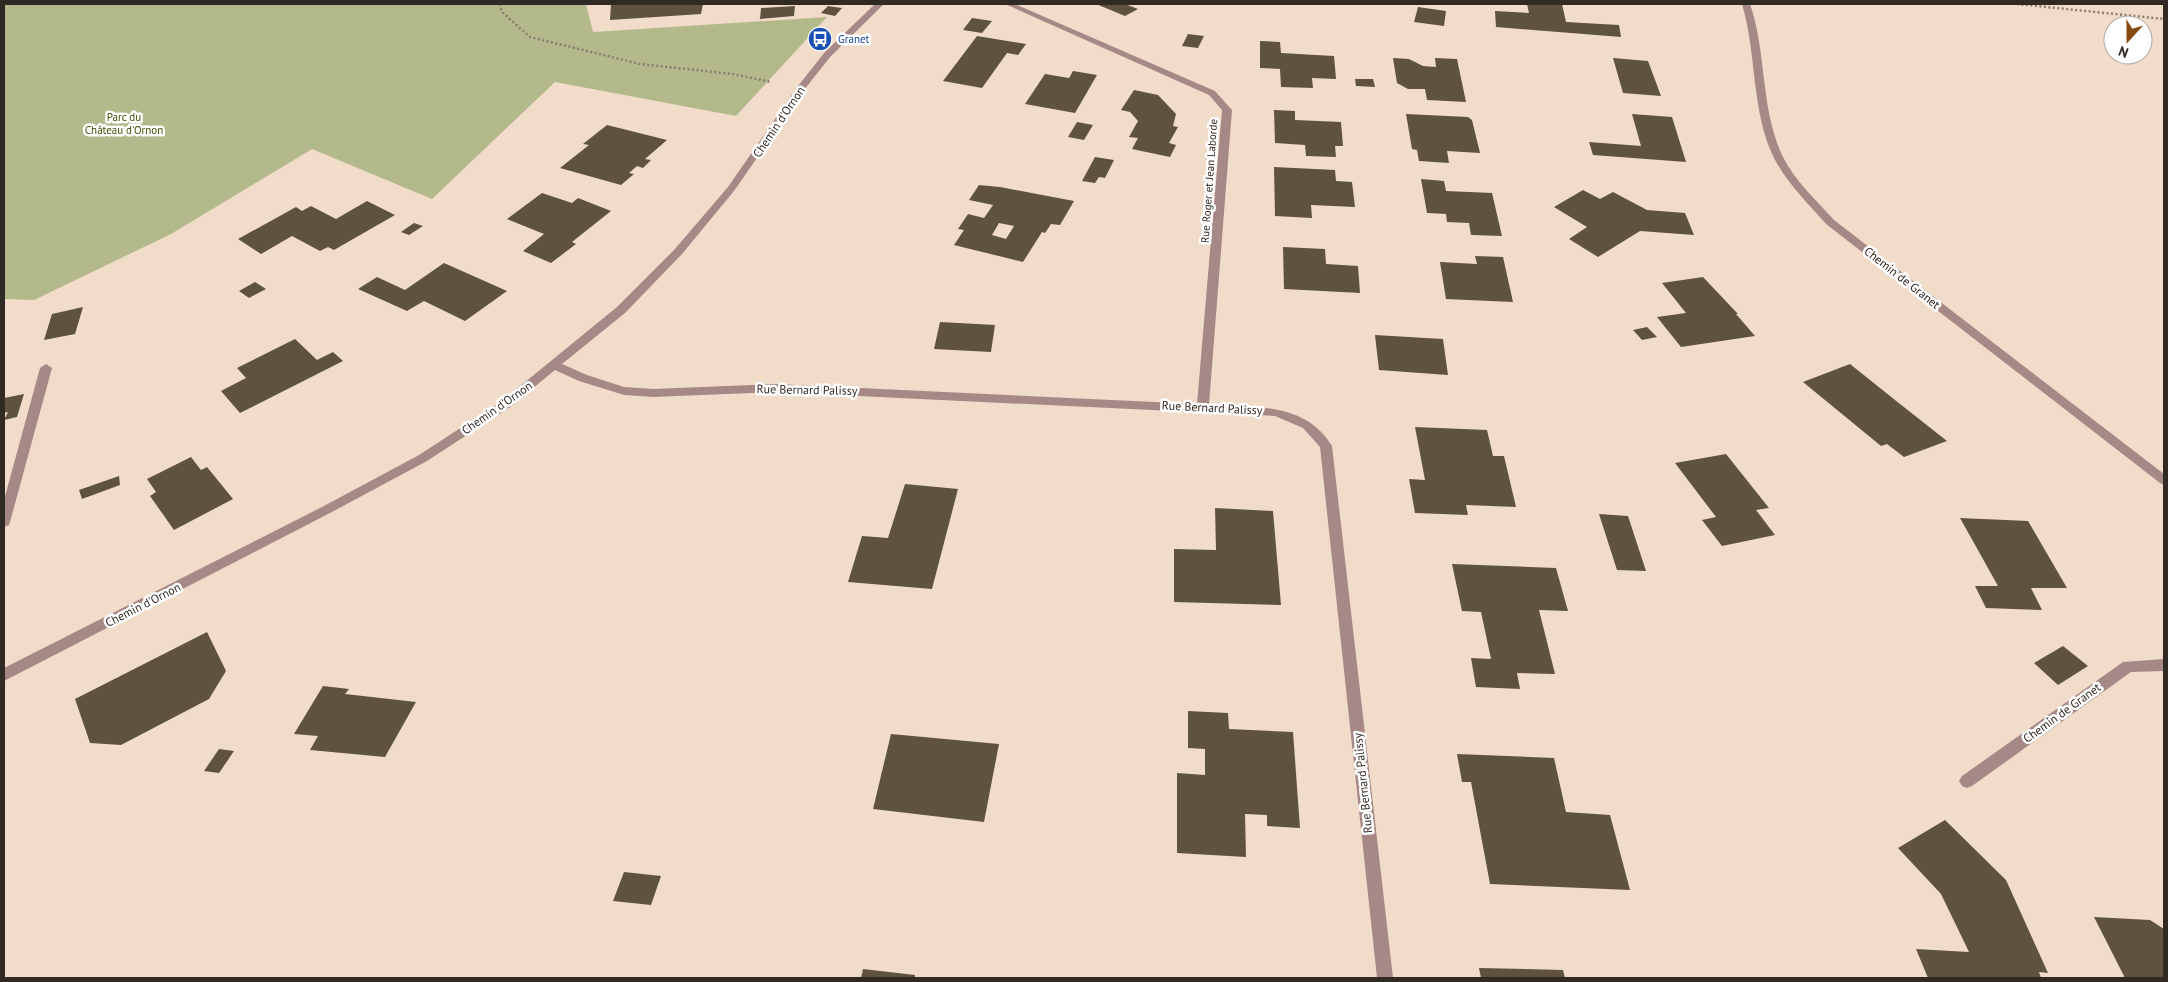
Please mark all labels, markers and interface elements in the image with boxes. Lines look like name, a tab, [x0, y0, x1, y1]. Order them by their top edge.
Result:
north arrow	[2103, 15, 2153, 65]
bus stop icon: Granet	[807, 26, 833, 52]
place label: Granet	[838, 32, 870, 46]
text: N	[2116, 42, 2131, 62]
street label: Chemin d'Ornon	[749, 83, 808, 160]
park label: Parc du Château d'Ornon	[85, 110, 163, 137]
street label: Rue Roger et Jean Laborde	[1198, 118, 1220, 244]
street label: Chemin de Granet	[1861, 243, 1943, 312]
street label: Chemin d'Ornon	[459, 378, 535, 437]
street label: Rue Bernard Palissy	[756, 381, 858, 398]
street label: Rue Bernard Palissy	[1161, 397, 1263, 418]
street label: Chemin d'Ornon	[103, 579, 183, 630]
street label: Chemin de Granet	[2020, 679, 2103, 746]
street label: Rue Bernard Palissy	[1350, 732, 1375, 834]

